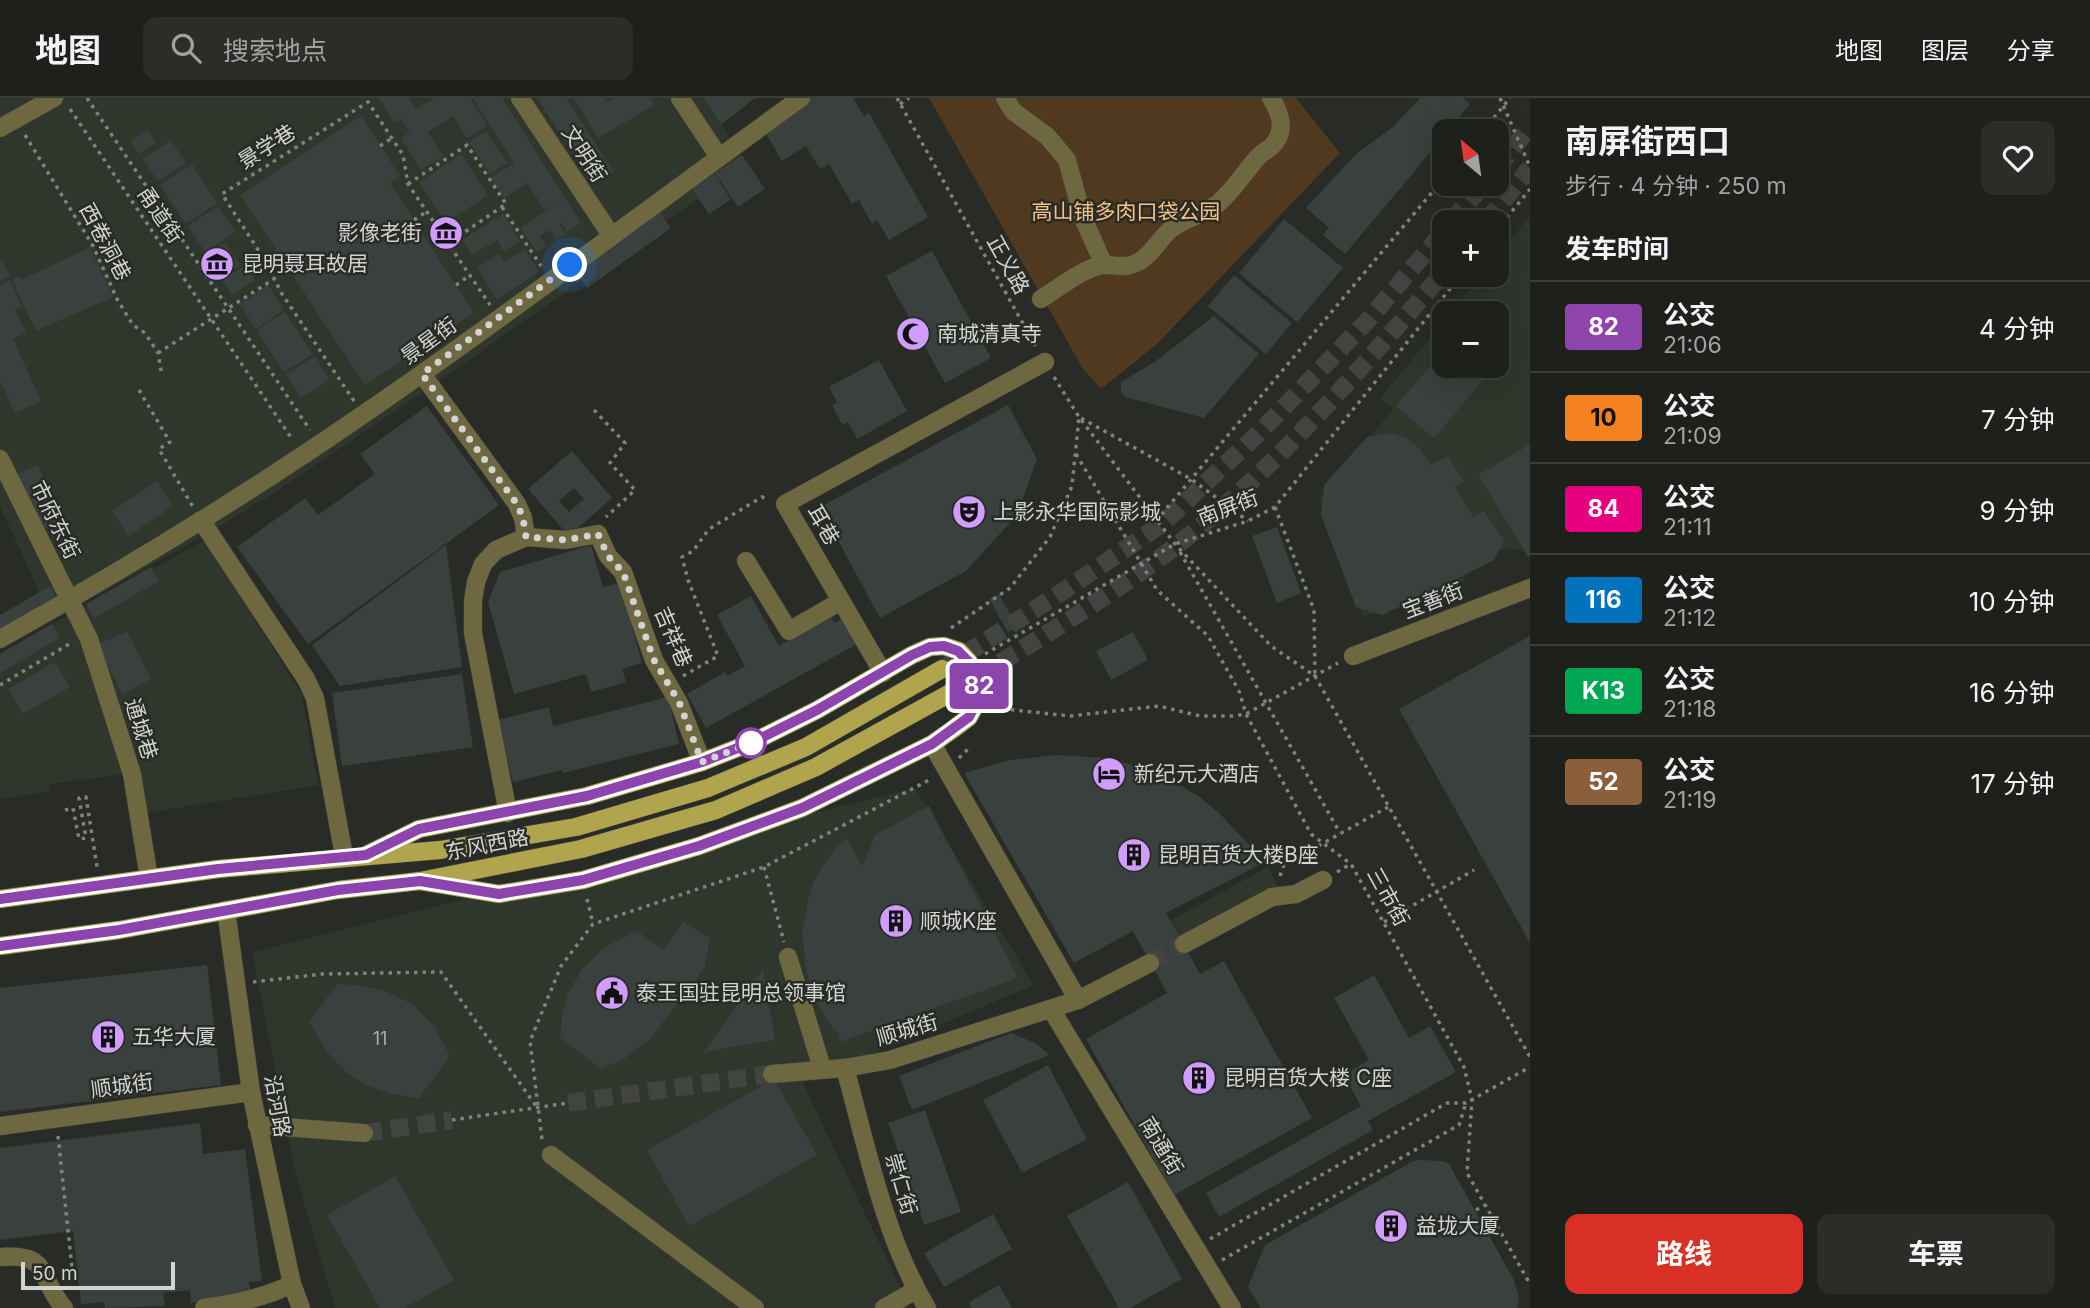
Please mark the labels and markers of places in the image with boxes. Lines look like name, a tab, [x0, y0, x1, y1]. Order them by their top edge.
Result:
museum icon: 影像老街	[427, 214, 465, 252]
place label: 影像老街	[338, 220, 422, 245]
museum icon: 昆明聂耳故居	[198, 245, 236, 283]
place label: 昆明聂耳故居	[242, 251, 368, 276]
mosque icon: 南城清真寺	[894, 315, 932, 353]
place label: 南城清真寺	[937, 321, 1042, 346]
theatre icon: 上影永华国际影城	[950, 493, 988, 531]
place label: 上影永华国际影城	[993, 499, 1161, 524]
unlabelled marker	[736, 728, 766, 758]
hotel icon: 新纪元大酒店	[1090, 755, 1128, 793]
place label: 新纪元大酒店	[1134, 761, 1260, 786]
building icon: 昆明百货大楼B座	[1115, 836, 1153, 874]
place label: 昆明百货大楼B座	[1158, 842, 1319, 867]
building icon: 顺城K座	[877, 902, 915, 940]
place label: 顺城K座	[920, 908, 997, 933]
public building icon: 泰王国驻昆明总领事馆	[593, 974, 631, 1012]
place label: 泰王国驻昆明总领事馆	[636, 980, 846, 1005]
building icon: 五华大厦	[89, 1018, 127, 1056]
place label: 五华大厦	[132, 1024, 216, 1049]
building icon: 昆明百货大楼 C座	[1180, 1059, 1218, 1097]
place label: 昆明百货大楼 C座	[1224, 1065, 1392, 1090]
building icon: 益垅大厦	[1372, 1207, 1410, 1245]
place label: 益垅大厦	[1416, 1213, 1500, 1238]

